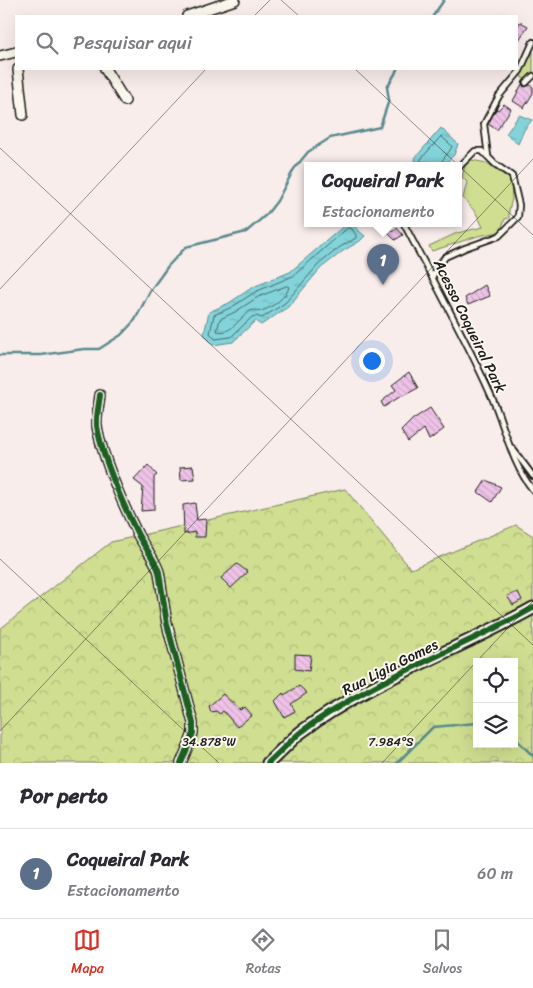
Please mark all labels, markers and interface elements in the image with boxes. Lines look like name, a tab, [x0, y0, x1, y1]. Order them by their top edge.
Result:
search box	[15, 15, 518, 70]
text: Pesquisar aqui	[73, 26, 192, 59]
icon: search	[33, 29, 61, 57]
popup	[304, 162, 462, 227]
text: Coqueiral Park	[322, 164, 444, 197]
text: Estacionamento	[322, 197, 434, 226]
pin: 1	[367, 244, 399, 285]
street label: Acesso Coqueiral Park	[426, 254, 514, 397]
your location	[359, 348, 385, 374]
street label: Rua Ligia Gomes	[337, 631, 443, 702]
map controls	[473, 658, 518, 748]
button: locate	[473, 658, 518, 703]
button: layers	[473, 703, 518, 748]
text: 34.878°W	[182, 731, 236, 753]
text: 7.984°S	[368, 731, 414, 753]
text: Por perto	[20, 777, 108, 815]
text: Coqueiral Park	[67, 843, 189, 876]
text: 1	[33, 859, 39, 888]
text: 60 m	[477, 859, 513, 888]
text: Estacionamento	[67, 876, 179, 905]
tab: Mapa	[71, 926, 104, 981]
tab: Rotas	[246, 926, 281, 981]
tab: Salvos	[423, 926, 462, 981]

